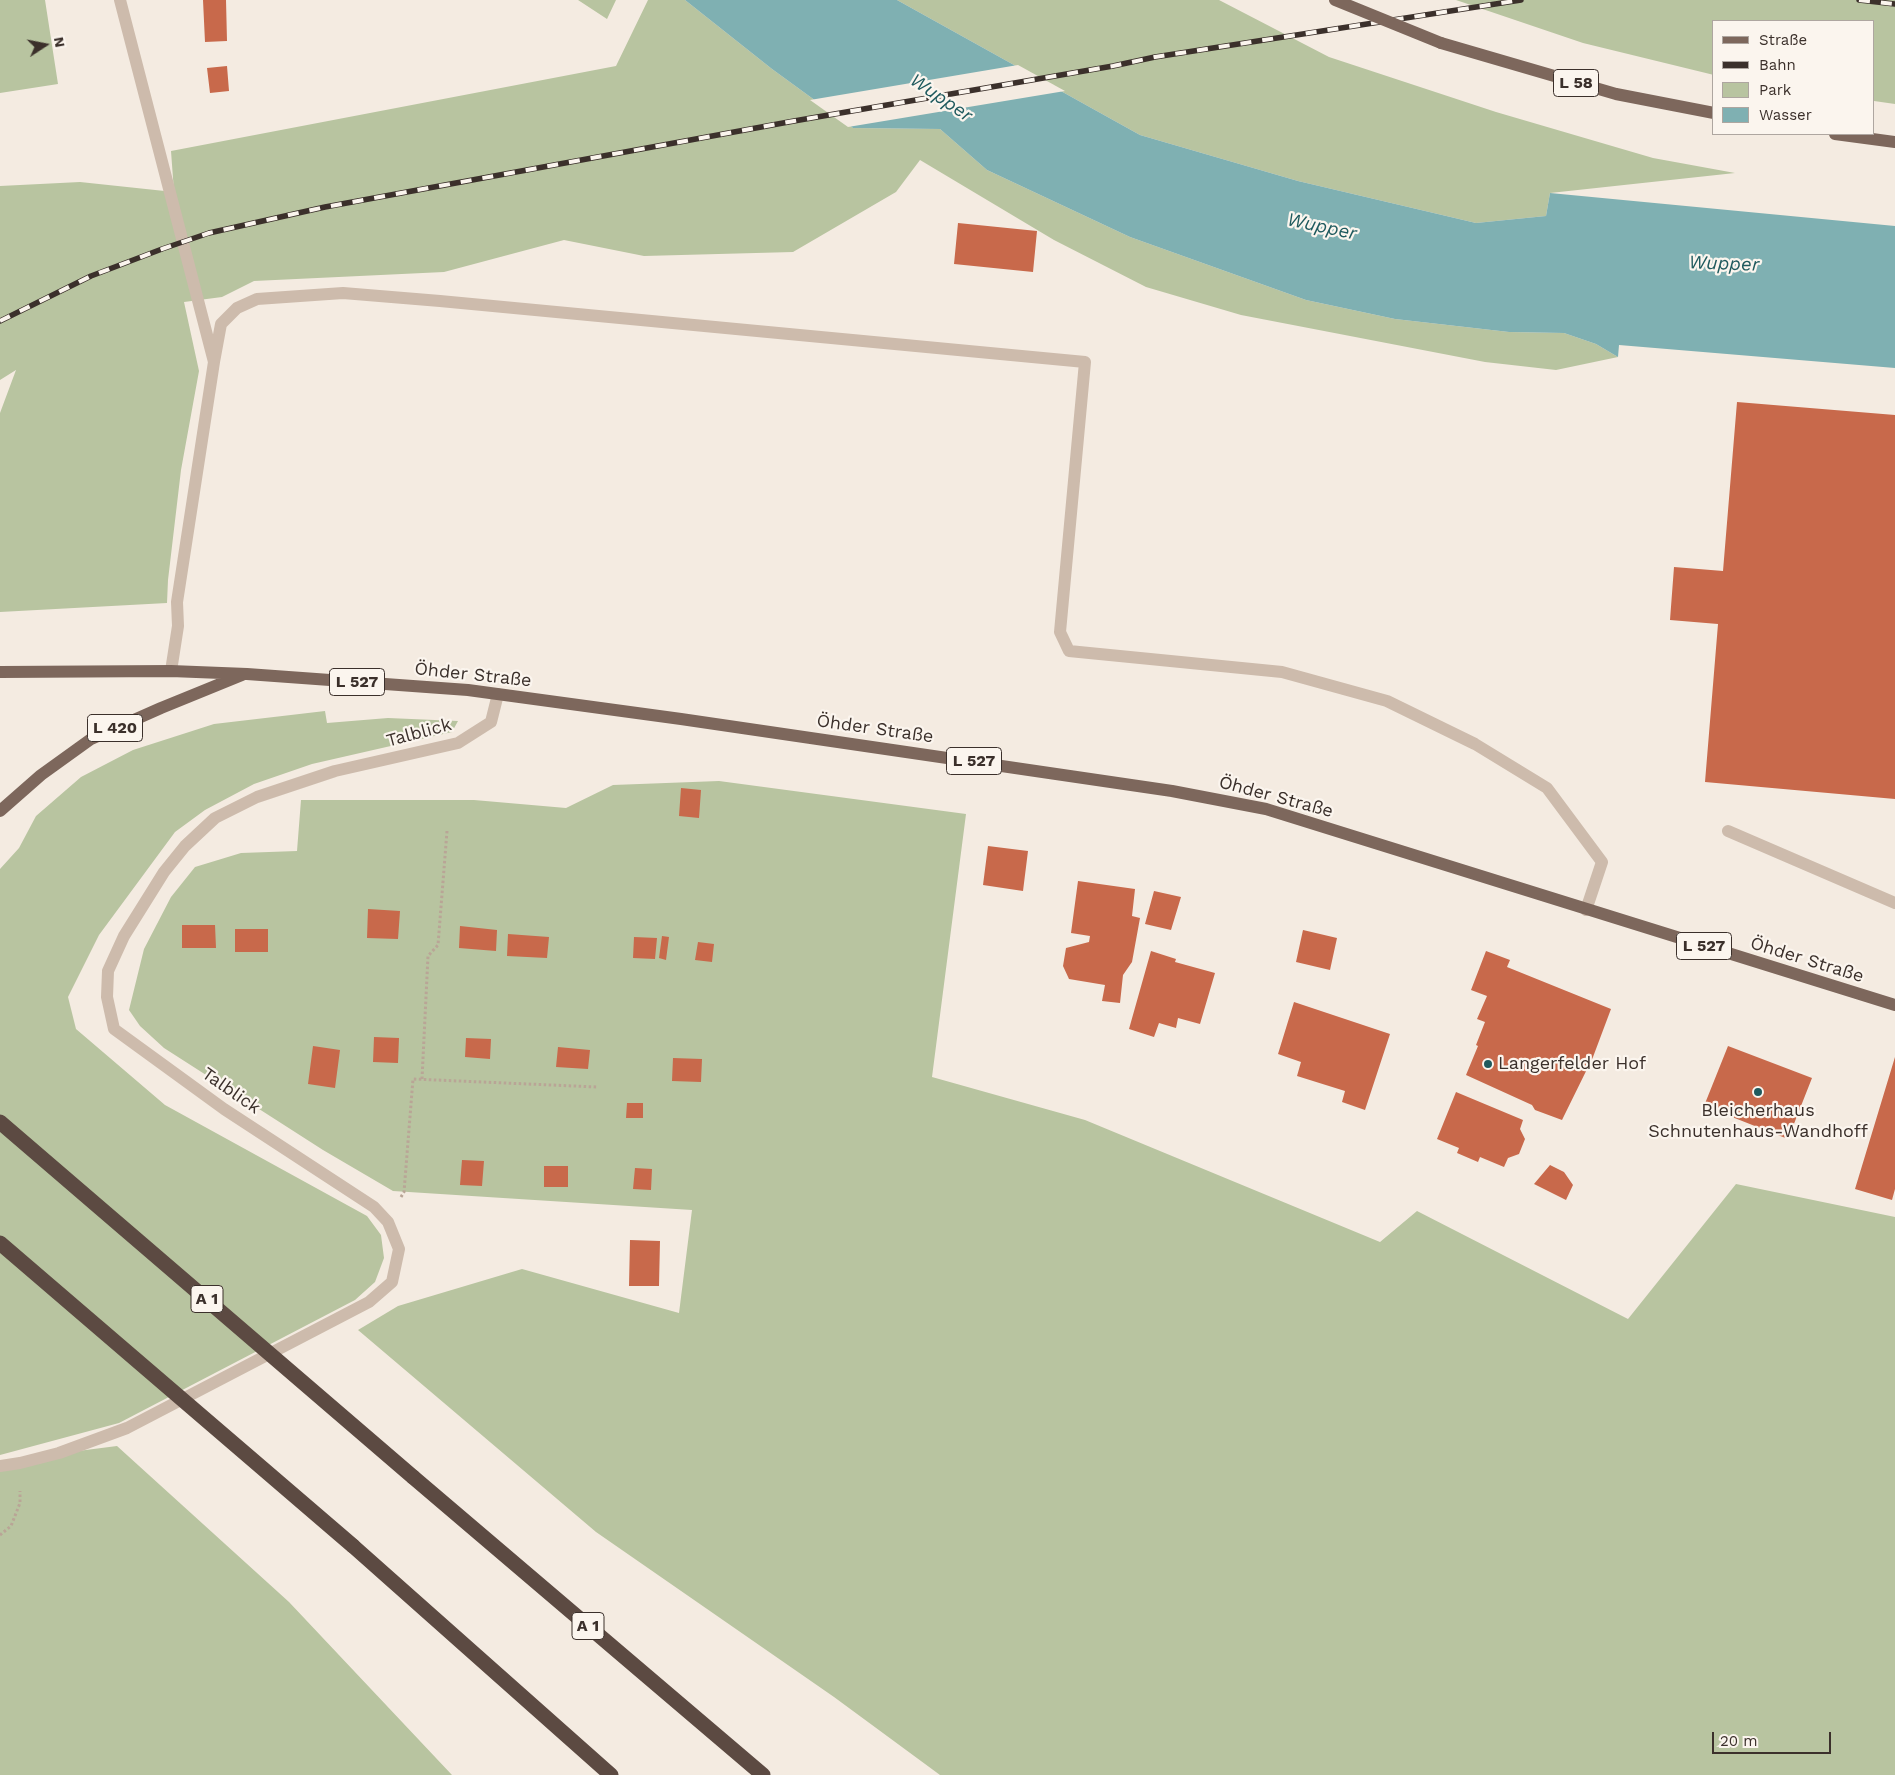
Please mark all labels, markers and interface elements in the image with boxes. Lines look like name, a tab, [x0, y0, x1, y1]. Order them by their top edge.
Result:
north arrow	[20, 20, 70, 70]
legend	[1712, 20, 1875, 135]
text: Straße	[1759, 31, 1807, 49]
text: N	[51, 36, 69, 49]
text: Bahn	[1759, 56, 1796, 74]
water label: Wupper	[905, 69, 977, 127]
road number: L 58	[1554, 70, 1598, 96]
text: Park	[1759, 81, 1791, 99]
text: Wasser	[1759, 106, 1812, 124]
water label: Wupper	[1285, 209, 1359, 245]
water label: Wupper	[1688, 251, 1760, 277]
street label: Öhder Straße	[413, 658, 533, 692]
road number: L 527	[330, 669, 384, 696]
street label: Öhder Straße	[815, 710, 935, 748]
road number: L 420	[88, 714, 142, 741]
street label: Talblick	[384, 714, 454, 752]
road number: L 527	[946, 748, 1002, 774]
street label: Öhder Straße	[1216, 771, 1336, 823]
road number: L 527	[1676, 932, 1732, 959]
street label: Öhder Straße	[1748, 932, 1866, 988]
place label: Langerfelder Hof	[1498, 1053, 1646, 1075]
marker: Langerfelder Hof	[1482, 1058, 1494, 1070]
street label: Talblick	[198, 1063, 264, 1119]
marker: Bleicherhaus Schnutenhaus-Wandhoff	[1752, 1086, 1764, 1098]
place label: Bleicherhaus Schnutenhaus-Wandhoff	[1648, 1100, 1868, 1142]
road number: A 1	[191, 1286, 223, 1312]
road number: A 1	[572, 1612, 604, 1640]
scale bar	[1715, 1722, 1834, 1754]
text: 20 m	[1720, 1732, 1758, 1750]

